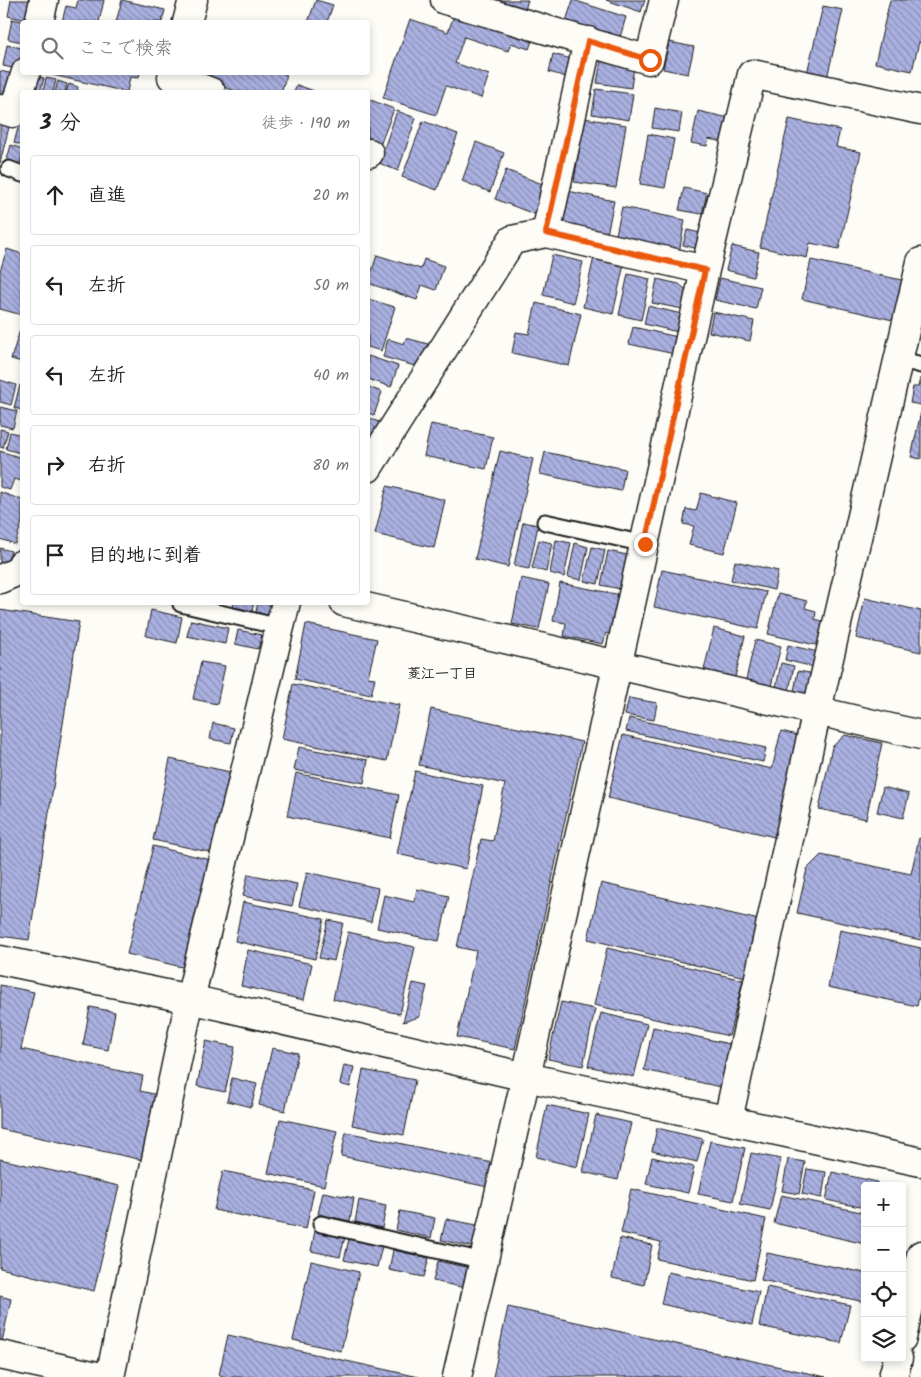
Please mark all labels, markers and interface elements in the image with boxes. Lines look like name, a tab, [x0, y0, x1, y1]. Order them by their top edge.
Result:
search box	[20, 20, 370, 75]
icon: search	[38, 34, 66, 62]
text: ここで検索	[78, 34, 173, 64]
route start	[639, 49, 662, 72]
text: 3 分	[40, 107, 81, 140]
text: 徒歩 · 190 m	[261, 111, 350, 136]
icon: ahead	[41, 181, 69, 209]
text: 直進	[88, 181, 126, 211]
text: 20 m	[313, 183, 349, 208]
icon: left	[41, 271, 69, 299]
text: 左折	[88, 271, 126, 301]
text: 50 m	[313, 273, 349, 298]
icon: left	[41, 361, 69, 389]
text: 左折	[88, 361, 126, 391]
text: 40 m	[313, 363, 349, 388]
icon: right	[41, 451, 69, 479]
text: 右折	[88, 451, 126, 481]
text: 80 m	[312, 453, 349, 478]
route end	[634, 533, 657, 556]
icon: arrive	[41, 541, 69, 569]
text: 目的地に到着	[88, 541, 202, 571]
district label: 菱江一丁目	[407, 663, 477, 685]
map controls	[861, 1182, 906, 1362]
button: +	[861, 1182, 906, 1227]
button: −	[861, 1227, 906, 1272]
button: locate	[861, 1272, 906, 1317]
button: layers	[861, 1317, 906, 1362]

